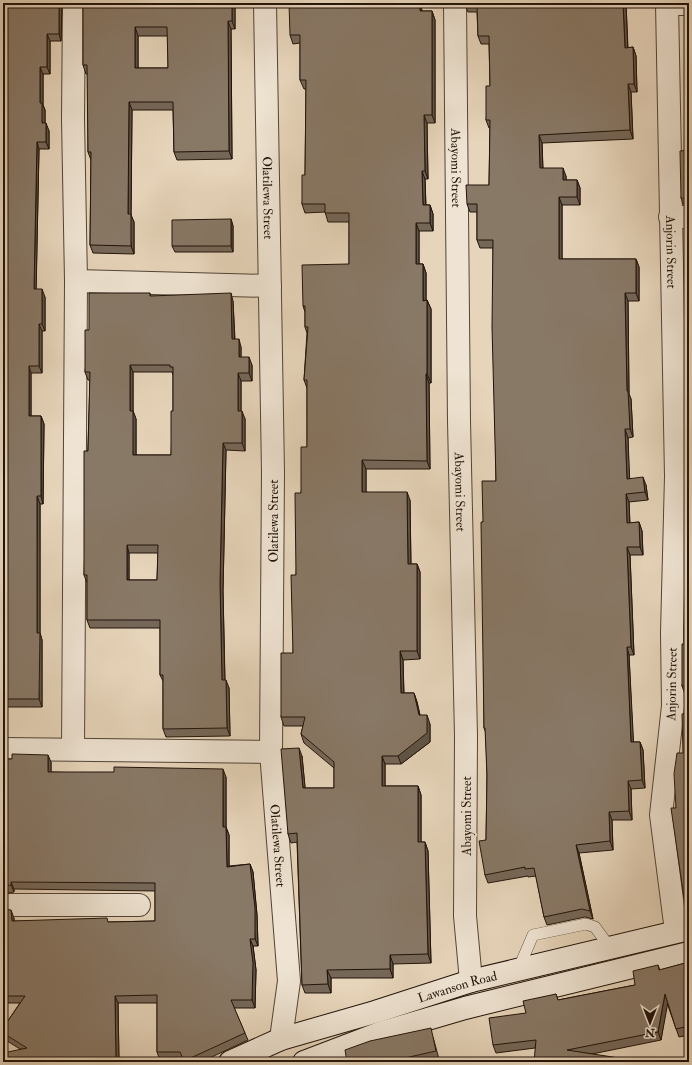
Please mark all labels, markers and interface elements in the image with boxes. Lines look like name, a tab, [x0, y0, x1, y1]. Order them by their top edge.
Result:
street label: Abayomi Street	[446, 127, 464, 208]
street label: Olatilewa Street	[259, 156, 276, 240]
street label: Anjorin Street	[662, 214, 679, 289]
street label: Abayomi Street	[450, 451, 468, 532]
street label: Olatilewa Street	[266, 480, 282, 562]
street label: Anjorin Street	[663, 647, 681, 722]
street label: Abayomi Street	[459, 776, 476, 857]
street label: Olatilewa Street	[266, 804, 289, 888]
street label: Lawanson Road	[416, 968, 499, 1007]
north arrow	[630, 1003, 670, 1043]
text: N	[644, 1026, 656, 1039]

